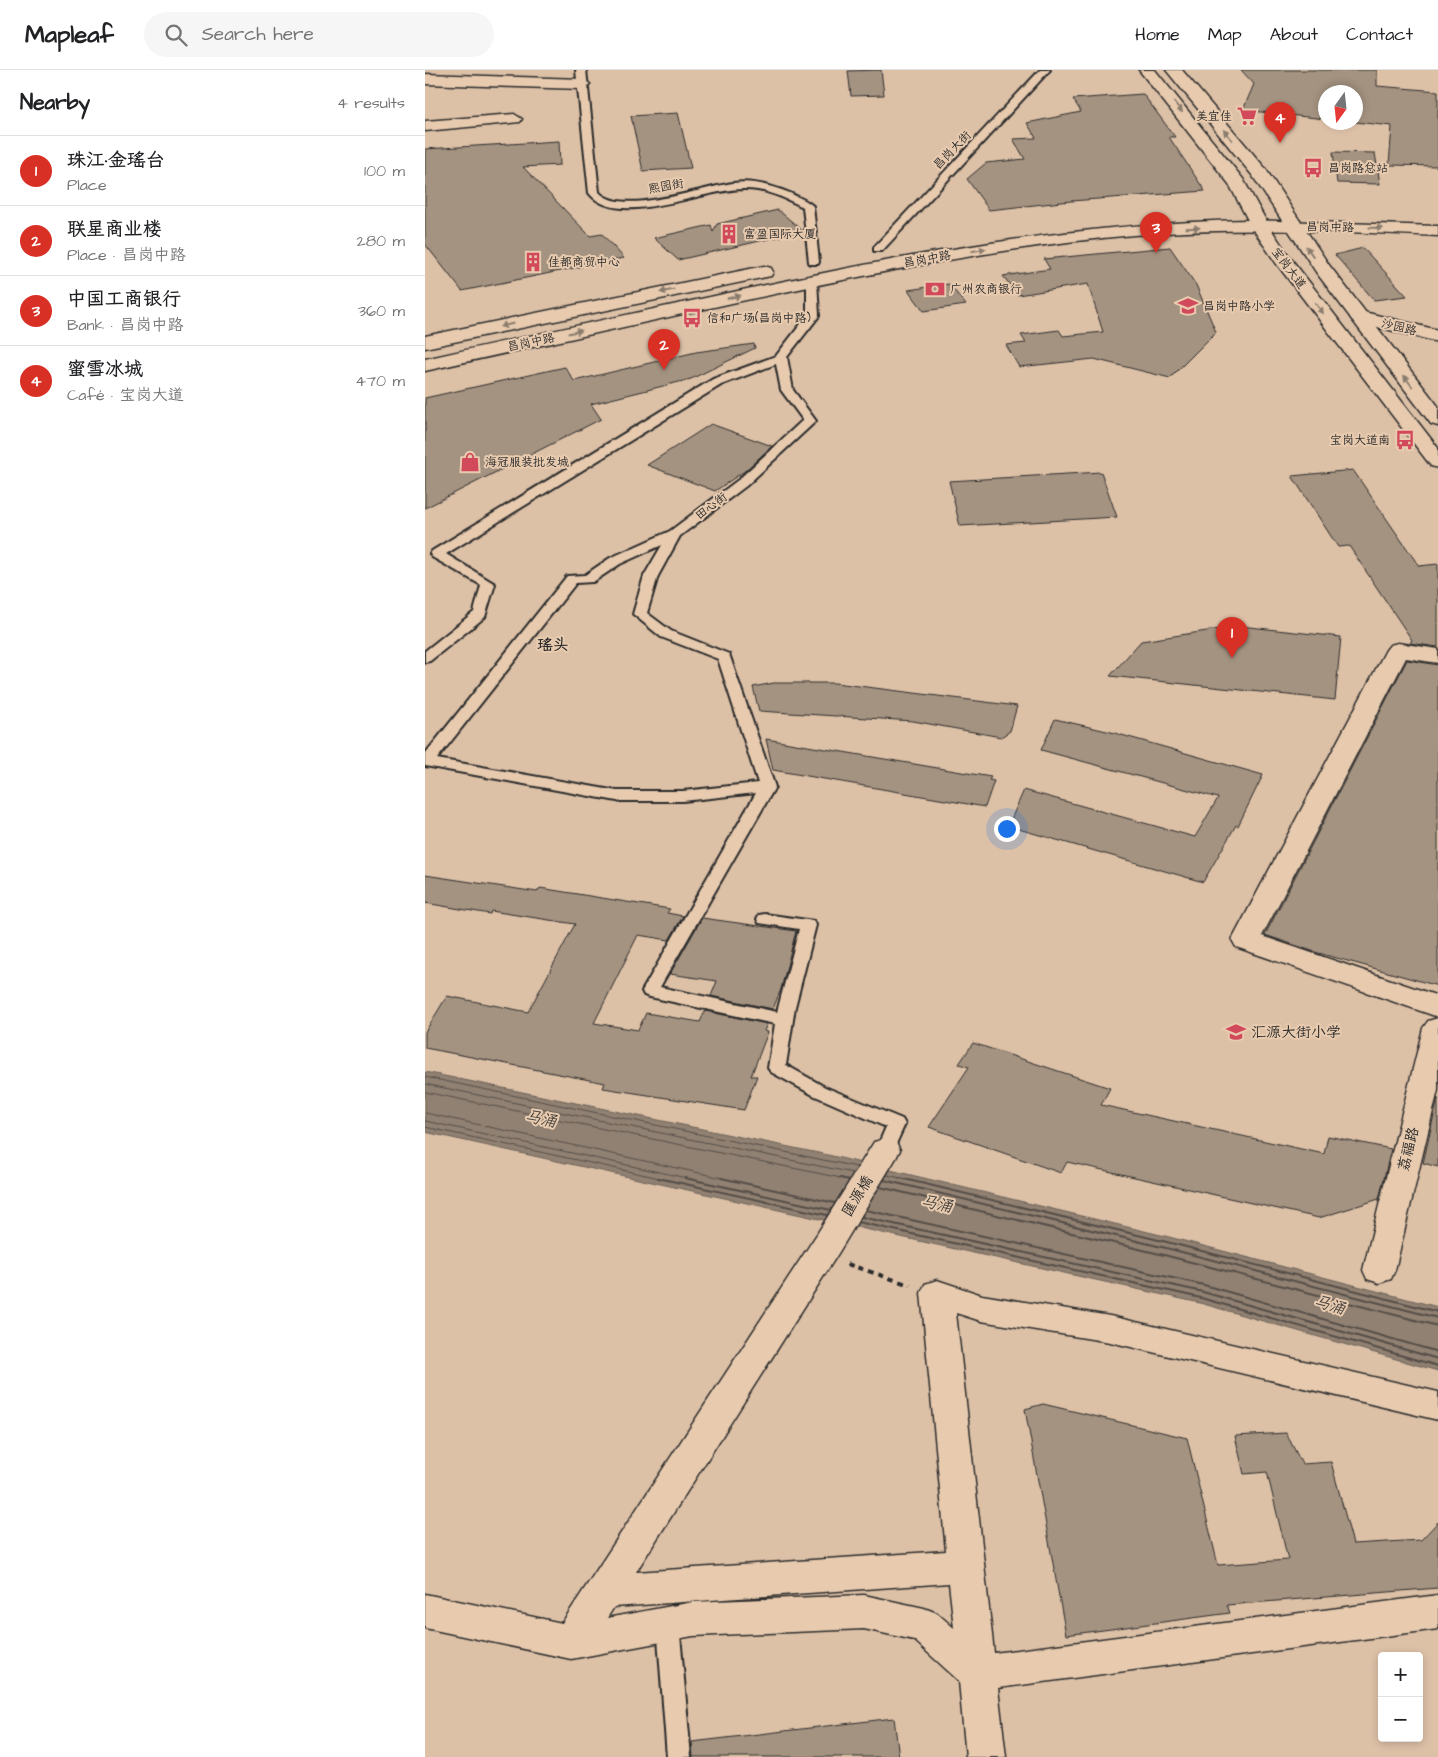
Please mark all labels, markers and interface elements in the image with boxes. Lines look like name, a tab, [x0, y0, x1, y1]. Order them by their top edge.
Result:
search box	[144, 12, 494, 57]
text: Mapleaf	[25, 18, 114, 52]
icon: search	[162, 21, 190, 49]
text: Search here	[202, 21, 314, 48]
text: Home	[1135, 22, 1180, 47]
text: Map	[1208, 22, 1242, 47]
text: About	[1270, 22, 1318, 47]
text: Contact	[1346, 22, 1413, 47]
north arrow	[1318, 85, 1363, 130]
text: Nearby	[20, 88, 90, 117]
text: 4 results	[337, 92, 405, 114]
one-way arrow	[1173, 101, 1184, 114]
pin: 4	[1264, 102, 1296, 143]
supermarket icon: 美宜佳	[1236, 105, 1258, 127]
place label: 美宜佳	[1196, 108, 1232, 125]
street label: 昌岗大街	[930, 127, 975, 174]
one-way arrow	[1222, 129, 1233, 142]
text: 珠江·金瑶台	[67, 147, 165, 174]
bus stop icon: 昌岗路总站	[1302, 157, 1324, 179]
text: 1	[35, 160, 37, 182]
text: 100 m	[364, 160, 405, 182]
place label: 昌岗路总站	[1328, 160, 1388, 177]
text: Place	[67, 174, 107, 196]
street label: 熙园街	[647, 175, 685, 198]
pin: 3	[1140, 212, 1172, 253]
text: 联星商业楼	[67, 216, 162, 243]
street label: 昌岗中路	[1306, 219, 1354, 236]
building icon: 富盈国际大厦	[718, 223, 740, 245]
one-way arrow	[1185, 223, 1201, 231]
one-way arrow	[1368, 225, 1384, 233]
place label: 富盈国际大厦	[744, 226, 816, 243]
text: 2	[31, 230, 41, 252]
text: 280 m	[357, 230, 405, 252]
text: Place · 昌岗中路	[67, 244, 186, 266]
street label: 宝岗大道	[1267, 244, 1310, 293]
one-way arrow	[1305, 245, 1315, 258]
one-way arrow	[972, 246, 988, 254]
street label: 昌岗中路	[902, 247, 952, 272]
building icon: 佳都商贸中心	[522, 251, 544, 273]
place label: 佳都商贸中心	[548, 254, 620, 271]
bank icon: 广州农商银行	[924, 278, 946, 300]
place label: 广州农商银行	[950, 281, 1022, 298]
text: 中国工商银行	[67, 286, 181, 313]
one-way arrow	[658, 288, 674, 296]
one-way arrow	[726, 293, 741, 301]
school or university icon: 昌岗中路小学	[1177, 295, 1199, 317]
place label: 昌岗中路小学	[1203, 298, 1275, 315]
text: 3	[32, 300, 40, 322]
text: 360 m	[358, 300, 405, 322]
one-way arrow	[1314, 301, 1324, 314]
bus stop icon: 信和广场(昌岗中路)	[681, 307, 703, 329]
place label: 信和广场(昌岗中路)	[707, 310, 811, 327]
text: Bank · 昌岗中路	[67, 314, 183, 336]
street label: 沙园路	[1379, 315, 1418, 340]
one-way arrow	[499, 321, 515, 329]
one-way arrow	[568, 328, 583, 336]
street label: 昌岗中路	[506, 329, 556, 356]
pin: 2	[648, 329, 680, 370]
text: 蜜雪冰城	[67, 356, 143, 383]
text: 4	[31, 370, 41, 392]
text: 470 m	[355, 370, 405, 392]
one-way arrow	[1403, 375, 1414, 388]
text: Café · 宝岗大道	[67, 384, 184, 406]
bus stop icon: 宝岗大道南	[1394, 429, 1416, 451]
place label: 宝岗大道南	[1330, 432, 1390, 449]
shop icon: 海冠服装批发城	[459, 451, 481, 473]
place label: 海冠服装批发城	[485, 454, 569, 471]
street label: 田心街	[692, 489, 731, 524]
pin: 1	[1216, 617, 1248, 658]
district label: 瑶头	[537, 634, 569, 656]
your location	[994, 816, 1020, 842]
school or university icon: 汇源大街小学	[1225, 1021, 1247, 1043]
place label: 汇源大街小学	[1251, 1022, 1341, 1043]
water label: 马涌	[523, 1105, 560, 1133]
street label: 荔福路	[1393, 1125, 1424, 1174]
street label: 匯源橋	[837, 1172, 878, 1221]
water label: 马涌	[919, 1190, 956, 1218]
water label: 马涌	[1311, 1290, 1349, 1320]
map controls	[1378, 1652, 1423, 1742]
button: +	[1378, 1652, 1423, 1697]
button: −	[1378, 1697, 1423, 1742]

